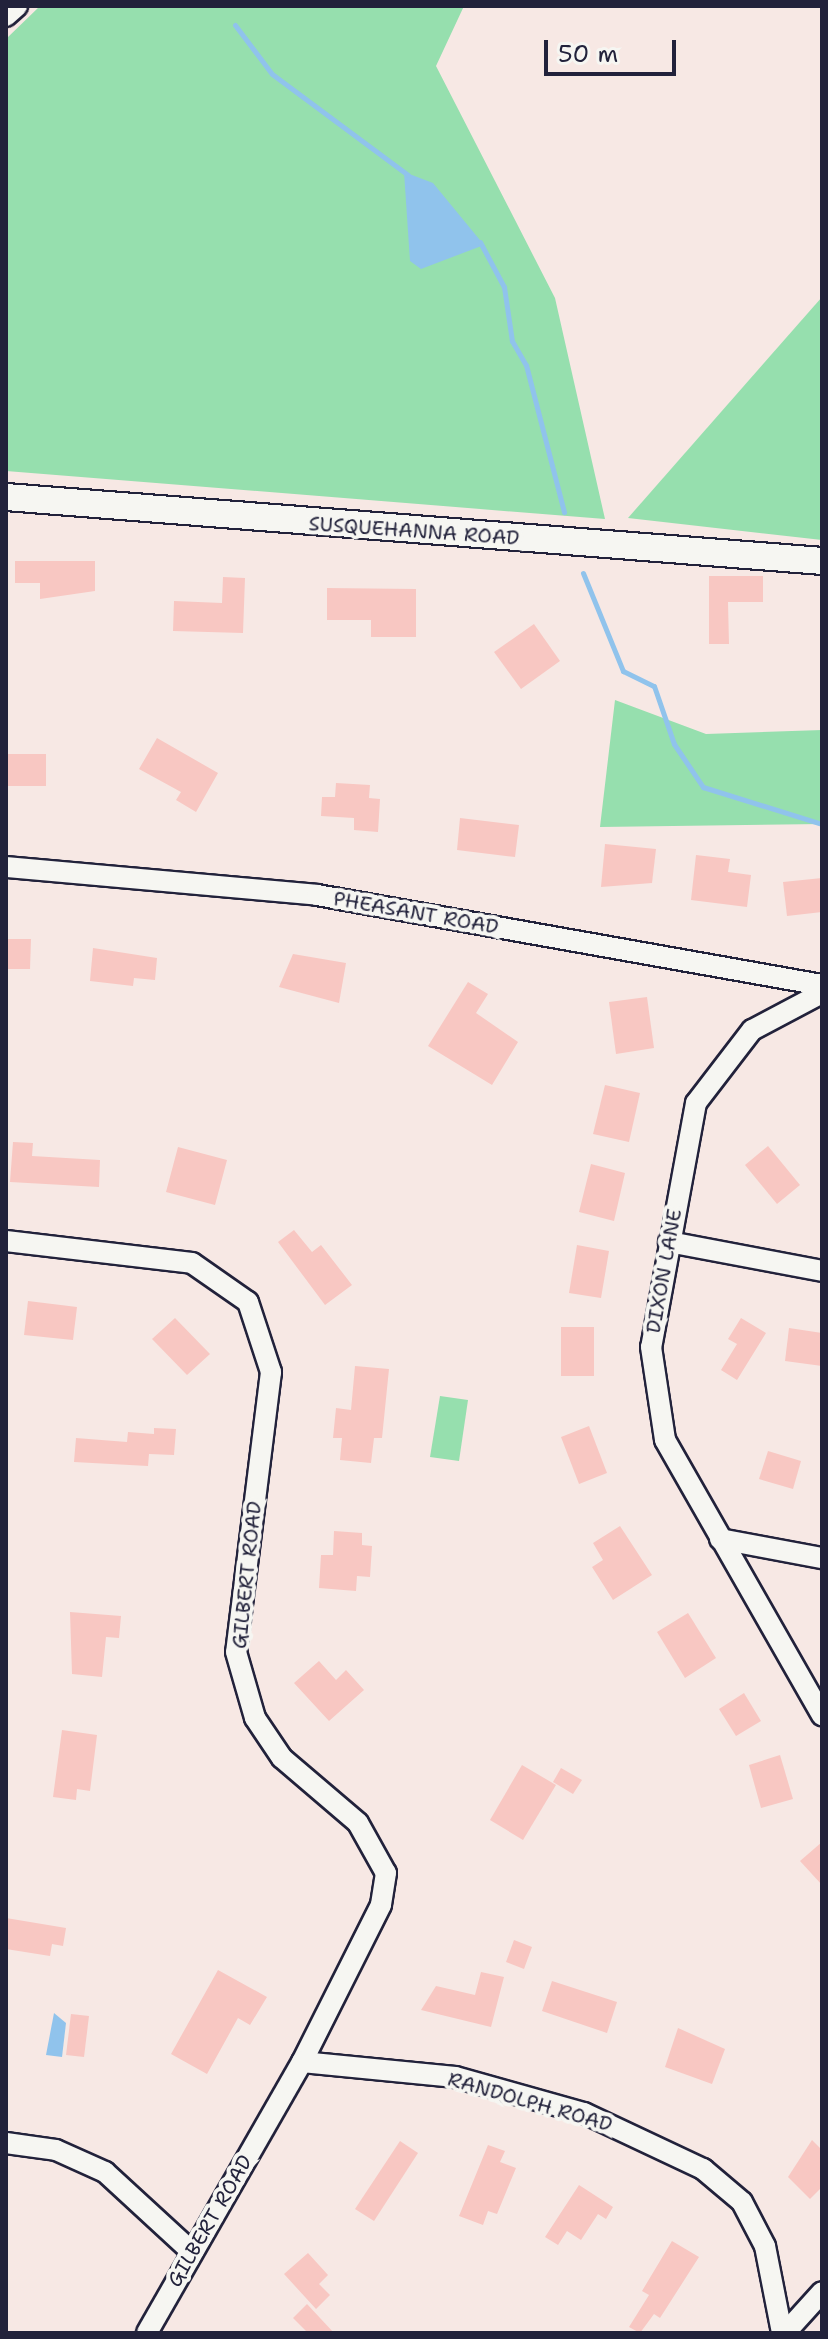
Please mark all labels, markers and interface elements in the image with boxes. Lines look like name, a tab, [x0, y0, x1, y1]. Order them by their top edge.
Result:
scale bar	[548, 24, 680, 74]
text: 50 m	[558, 38, 618, 70]
street label: SUSQUEHANNA ROAD	[308, 512, 520, 550]
street label: PHEASANT ROAD	[332, 887, 500, 939]
street label: DIXON LANE	[641, 1207, 687, 1335]
street label: GILBERT ROAD	[227, 1500, 267, 1650]
street label: RANDOLPH ROAD	[445, 2067, 615, 2137]
street label: GILBERT ROAD	[163, 2151, 257, 2291]

